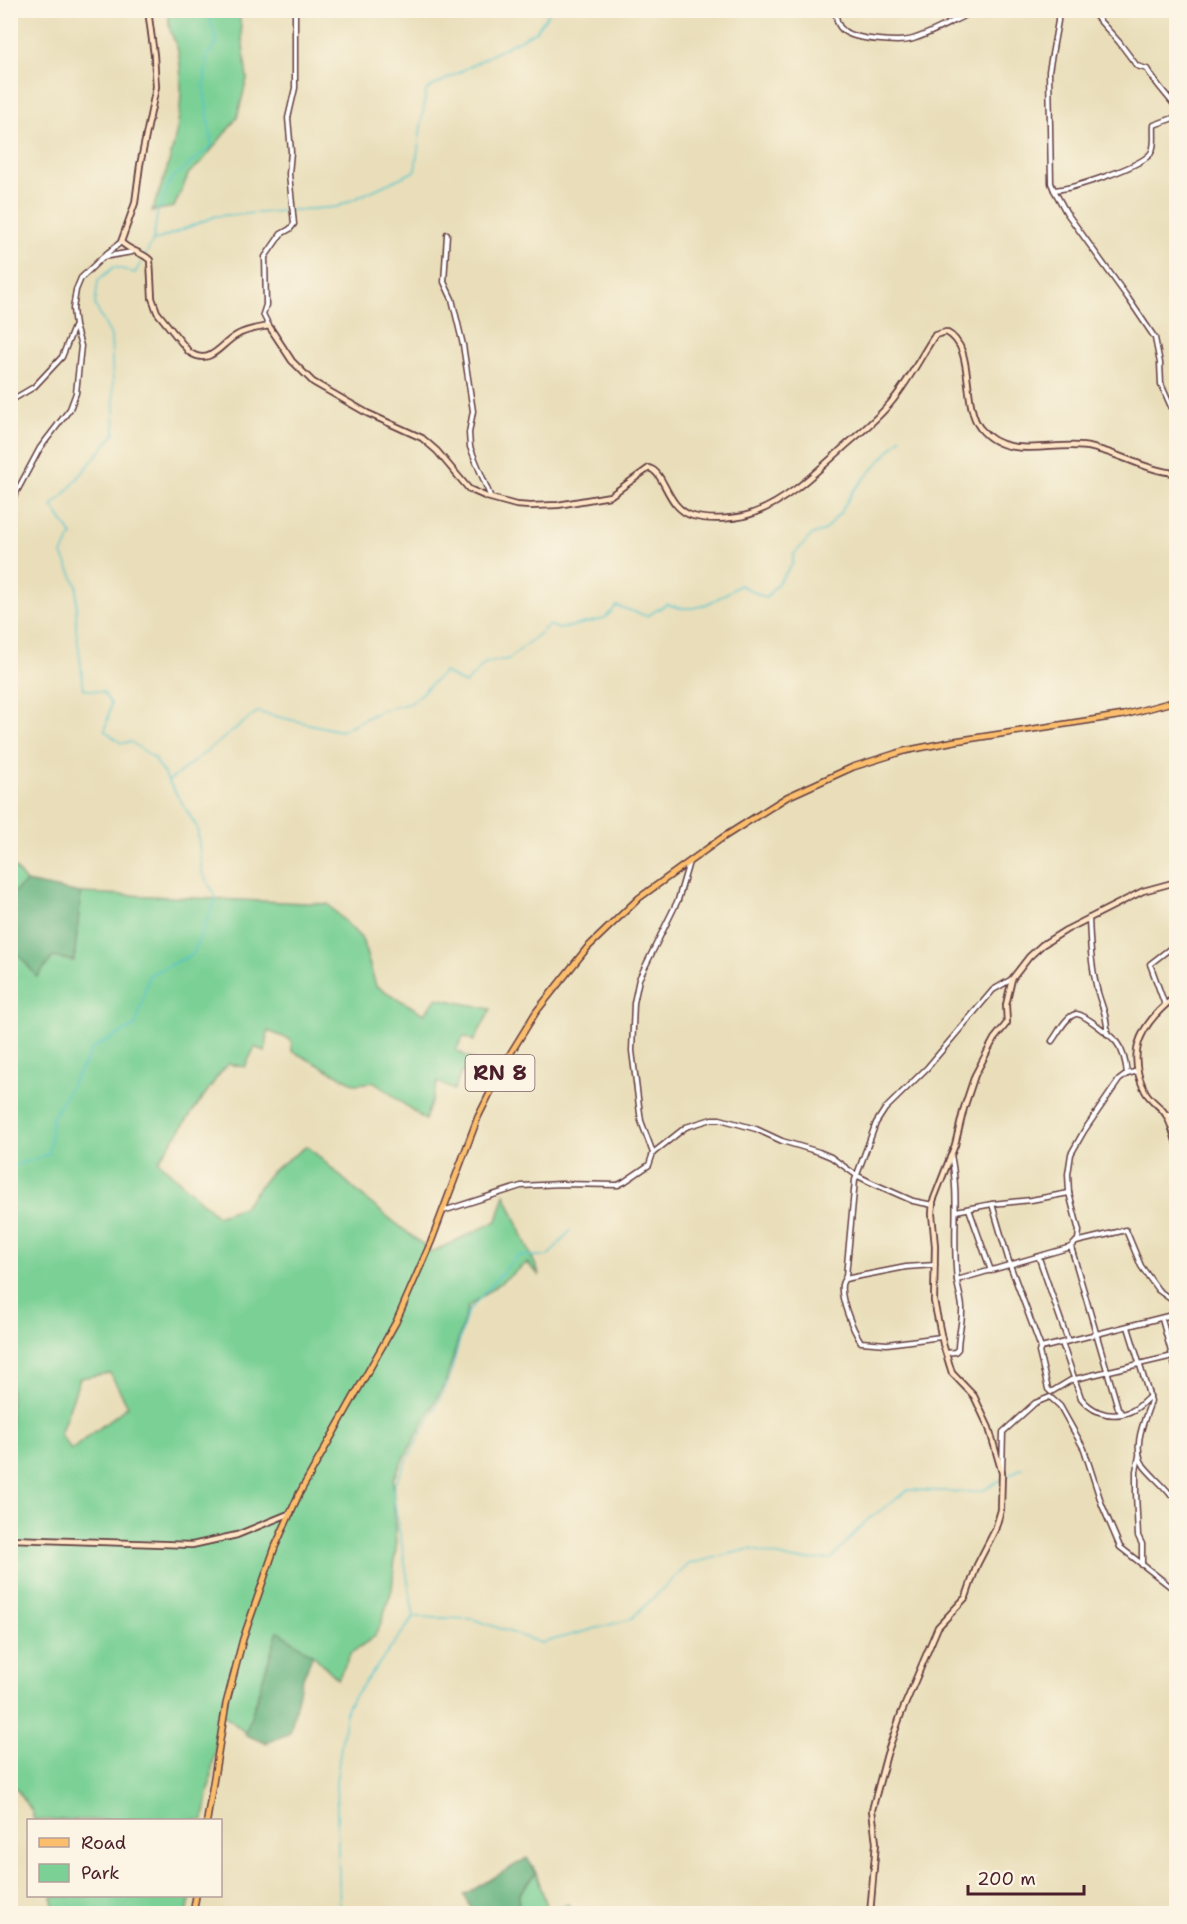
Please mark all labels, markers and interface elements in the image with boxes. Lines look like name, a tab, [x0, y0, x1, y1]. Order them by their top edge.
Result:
road number: RN 8	[466, 1055, 534, 1091]
legend	[27, 1819, 222, 1897]
text: Road	[81, 1831, 126, 1855]
scale bar	[968, 1858, 1084, 1896]
text: Park	[81, 1861, 120, 1885]
text: 200 m	[977, 1867, 1036, 1891]

